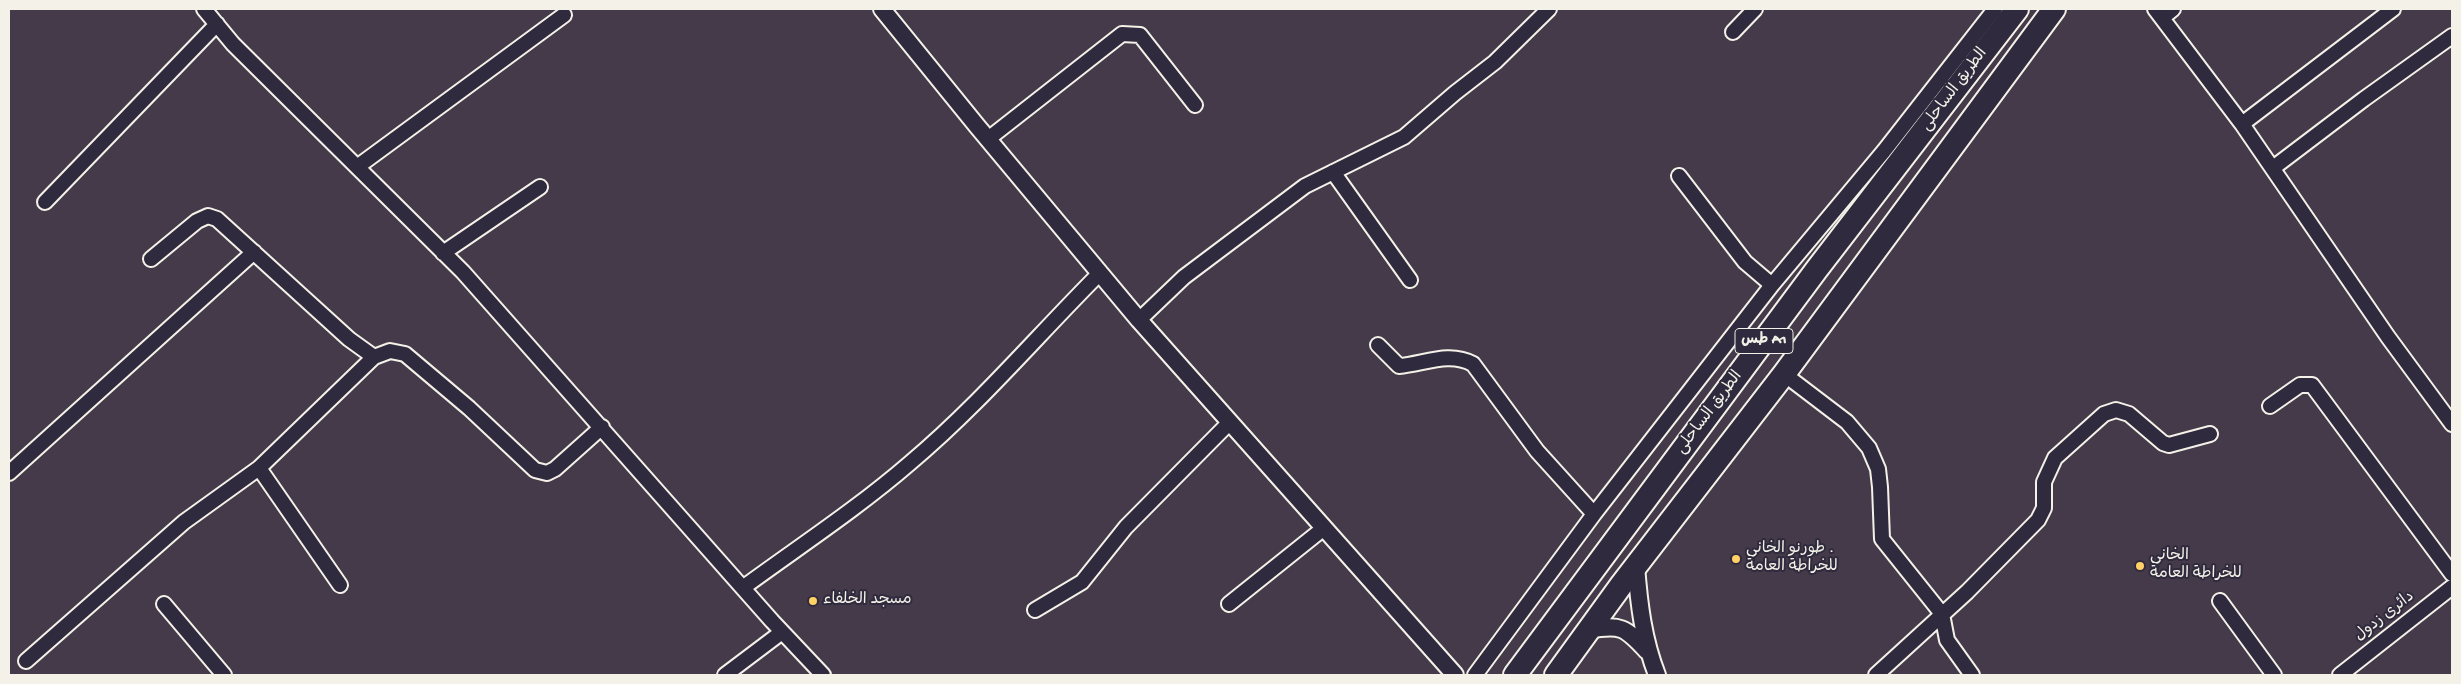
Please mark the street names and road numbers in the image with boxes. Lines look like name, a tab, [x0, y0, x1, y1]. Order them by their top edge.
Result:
street label: الطريق الساحلى	[1918, 45, 1992, 135]
road number: طس A1	[1735, 328, 1793, 354]
street label: الطريق الساحلى	[1673, 368, 1747, 458]
street label: دائرى زدول	[2351, 588, 2419, 646]

